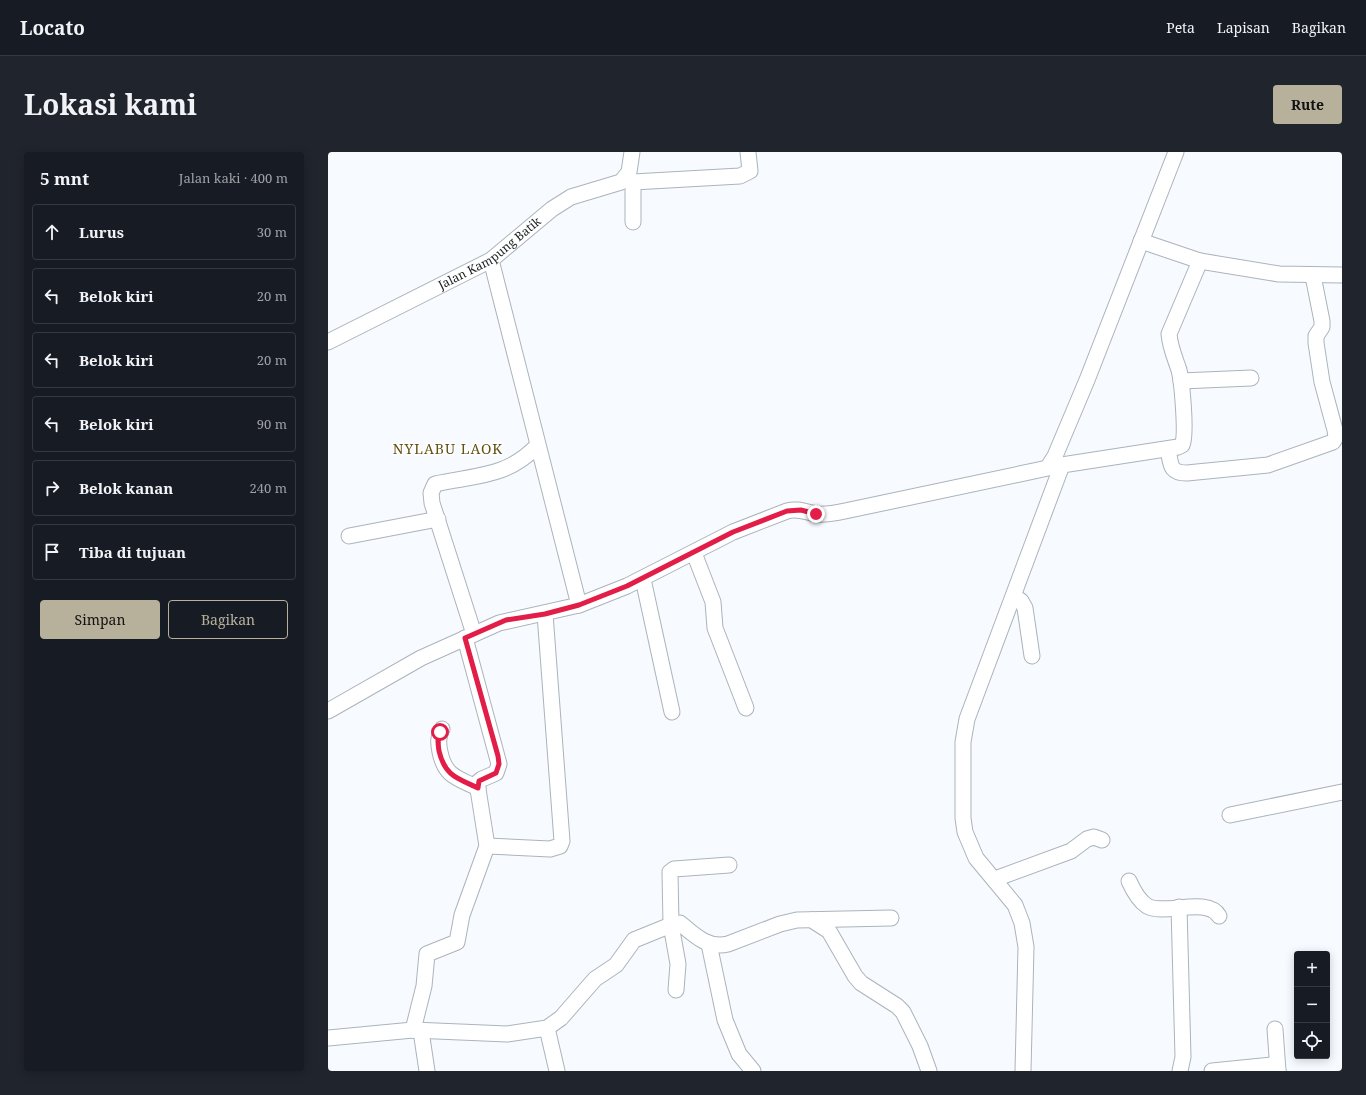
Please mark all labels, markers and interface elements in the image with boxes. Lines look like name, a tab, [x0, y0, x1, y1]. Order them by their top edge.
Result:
text: Locato	[20, 15, 85, 41]
text: Peta	[1166, 18, 1195, 37]
text: Lapisan	[1217, 18, 1270, 37]
text: Bagikan	[1292, 18, 1346, 37]
text: Lokasi kami	[24, 85, 197, 123]
button: Rute	[1273, 85, 1342, 124]
text: 5 mnt	[40, 167, 89, 190]
text: Jalan kaki · 400 m	[179, 169, 288, 187]
street label: Jalan Kampung Batik	[434, 212, 545, 294]
icon: ahead	[41, 221, 63, 243]
text: Lurus	[79, 222, 124, 242]
text: 30 m	[257, 223, 287, 241]
icon: left	[41, 285, 63, 307]
text: Belok kiri	[79, 286, 154, 306]
text: 20 m	[257, 287, 287, 305]
icon: left	[41, 349, 63, 371]
text: Belok kiri	[79, 350, 154, 370]
text: 20 m	[257, 351, 287, 369]
icon: left	[41, 413, 63, 435]
text: Belok kiri	[79, 414, 154, 434]
text: 90 m	[257, 415, 287, 433]
district label: NYLABU LAOK	[393, 439, 503, 458]
icon: right	[41, 477, 63, 499]
text: Belok kanan	[79, 478, 173, 498]
text: 240 m	[250, 479, 287, 497]
route end	[807, 505, 825, 523]
icon: arrive	[41, 541, 63, 563]
text: Tiba di tujuan	[79, 542, 186, 562]
button: Simpan	[40, 600, 160, 639]
button: Bagikan	[168, 600, 288, 639]
route start	[431, 723, 449, 741]
map controls	[1294, 951, 1330, 1059]
button: +	[1294, 951, 1330, 987]
button: −	[1294, 987, 1330, 1023]
button: locate	[1294, 1023, 1330, 1059]

